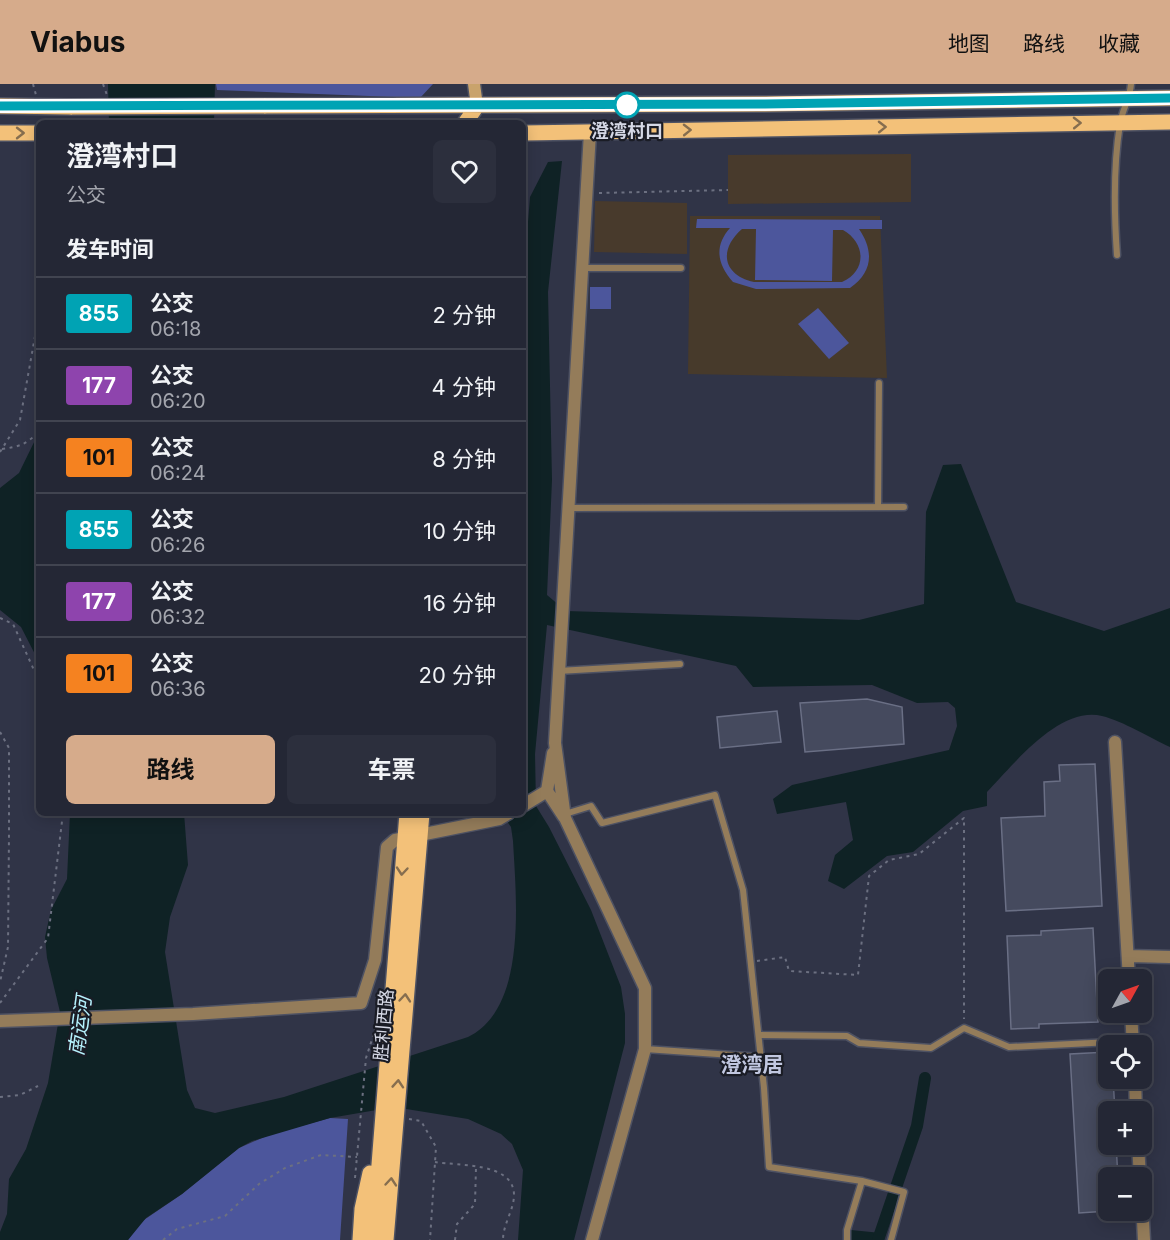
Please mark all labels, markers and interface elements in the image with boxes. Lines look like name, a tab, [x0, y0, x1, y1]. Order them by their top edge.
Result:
text: Viabus	[30, 25, 126, 59]
text: 地图	[948, 31, 990, 56]
text: 路线	[1023, 31, 1065, 56]
text: 收藏	[1098, 31, 1140, 56]
marker: 澄湾村口	[614, 92, 640, 118]
one-way arrow	[1072, 117, 1081, 129]
place label: 澄湾村口	[591, 120, 663, 141]
one-way arrow	[877, 121, 886, 133]
one-way arrow	[682, 124, 691, 137]
one-way arrow	[15, 127, 24, 139]
text: 澄湾村口	[66, 139, 178, 173]
button: heart	[433, 140, 496, 203]
text: 公交	[66, 183, 106, 207]
text: 发车时间	[66, 236, 154, 262]
text: 公交	[150, 290, 194, 316]
text: 855	[79, 301, 119, 326]
text: 2 分钟	[432, 302, 496, 328]
text: 06:18	[150, 317, 201, 341]
text: 公交	[150, 362, 194, 388]
text: 177	[82, 373, 116, 398]
text: 4 分钟	[432, 374, 496, 400]
text: 06:20	[150, 389, 206, 413]
text: 公交	[150, 434, 194, 460]
text: 101	[83, 445, 115, 470]
text: 8 分钟	[432, 446, 496, 472]
text: 06:24	[150, 461, 206, 485]
text: 公交	[150, 506, 194, 532]
text: 855	[79, 517, 119, 542]
text: 10 分钟	[423, 518, 496, 544]
text: 06:26	[150, 533, 205, 557]
text: 公交	[150, 578, 194, 604]
text: 177	[82, 589, 116, 614]
text: 16 分钟	[423, 590, 496, 616]
text: 06:32	[150, 605, 205, 629]
text: 公交	[150, 650, 194, 676]
text: 101	[83, 661, 115, 686]
text: 20 分钟	[419, 662, 496, 688]
text: 06:36	[150, 677, 206, 701]
button: 路线	[66, 735, 275, 804]
button: 车票	[287, 735, 496, 804]
one-way arrow	[396, 867, 409, 876]
north arrow	[1098, 969, 1152, 1023]
map controls	[1098, 969, 1152, 1221]
street label: 胜利西路	[370, 988, 397, 1062]
water label: 南运河	[64, 991, 97, 1057]
one-way arrow	[398, 994, 411, 1003]
button: locate	[1098, 1035, 1152, 1089]
district label: 澄湾居	[721, 1052, 784, 1077]
one-way arrow	[392, 1079, 405, 1088]
button: +	[1098, 1101, 1152, 1155]
button: −	[1098, 1167, 1152, 1221]
one-way arrow	[384, 1177, 397, 1186]

